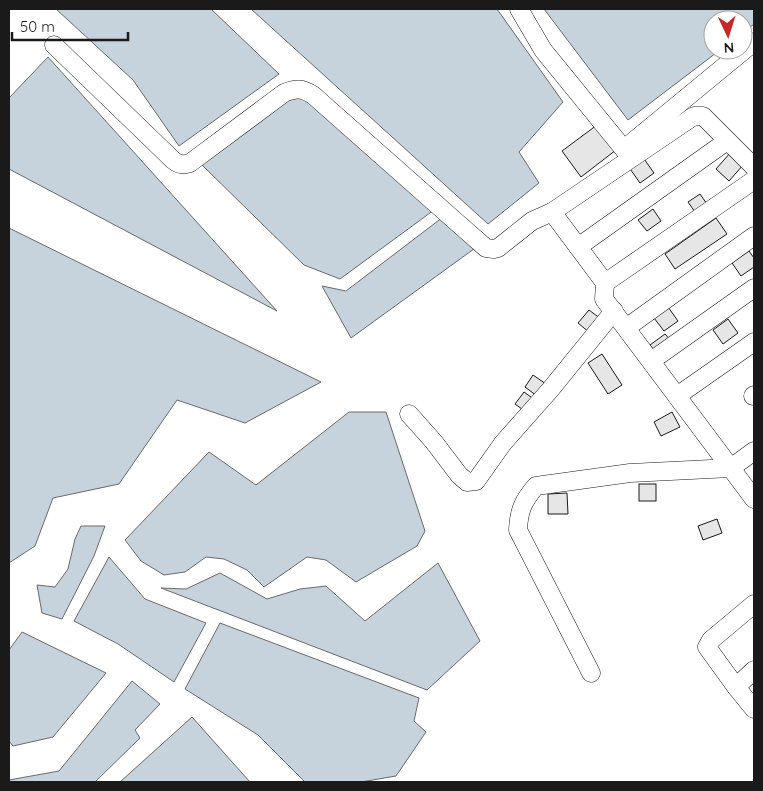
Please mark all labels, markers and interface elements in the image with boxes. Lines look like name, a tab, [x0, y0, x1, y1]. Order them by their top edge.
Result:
scale bar	[12, 10, 129, 42]
north arrow	[703, 10, 753, 60]
text: 50 m	[20, 17, 55, 36]
text: N	[723, 39, 735, 57]

